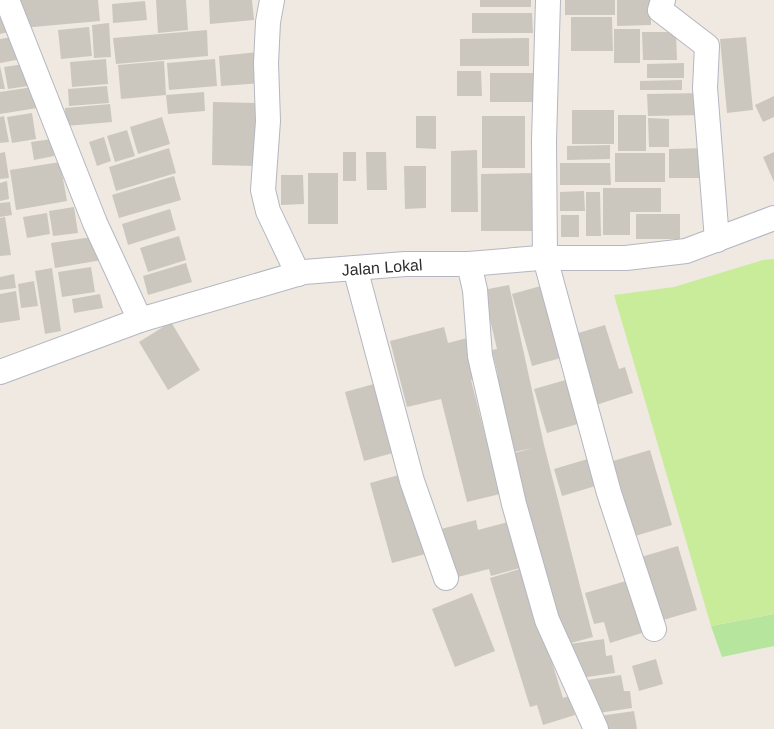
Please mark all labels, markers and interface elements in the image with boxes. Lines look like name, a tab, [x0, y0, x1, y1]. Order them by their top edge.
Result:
street label: Jalan Lokal	[341, 256, 423, 279]

